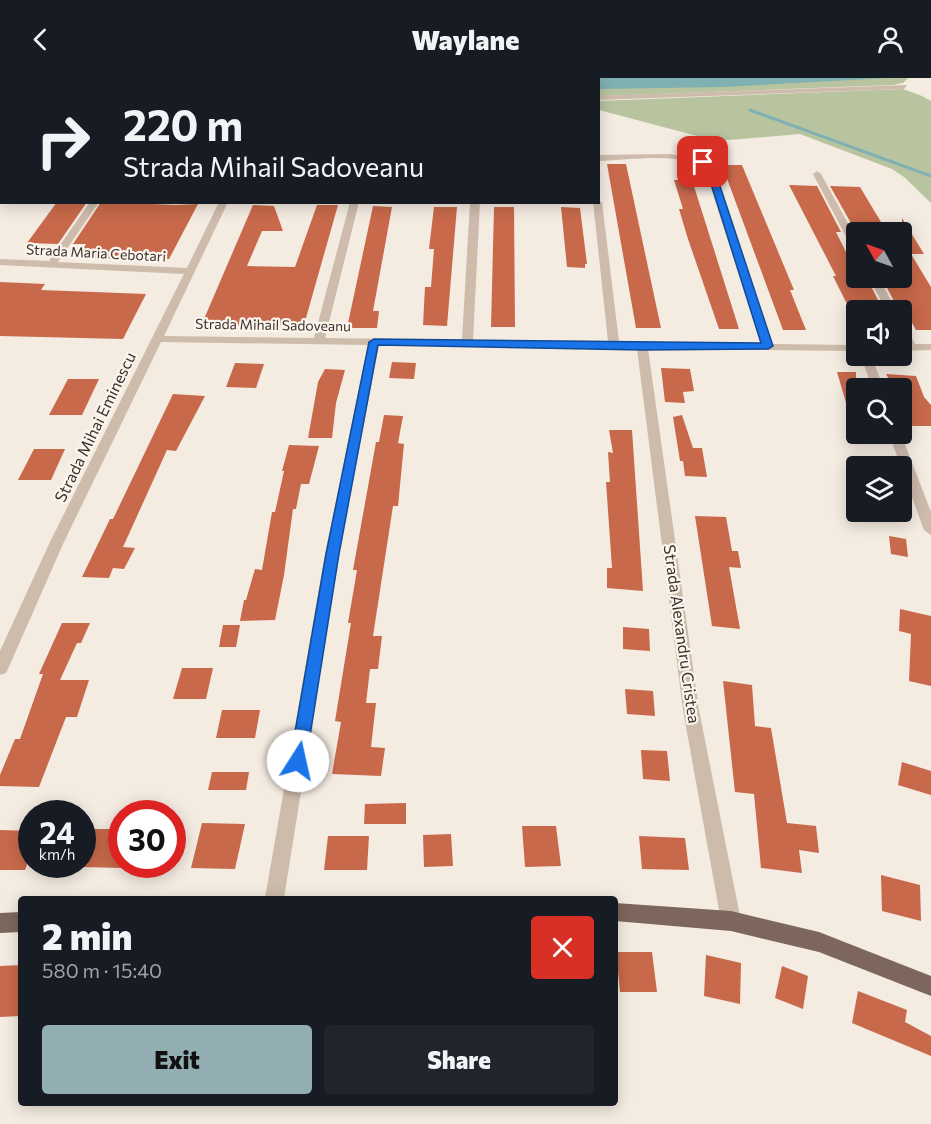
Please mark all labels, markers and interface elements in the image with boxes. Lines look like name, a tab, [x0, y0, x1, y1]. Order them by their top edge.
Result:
icon: back	[24, 23, 57, 56]
text: Waylane	[412, 23, 519, 56]
icon: person	[874, 23, 907, 56]
text: 220 m	[123, 98, 243, 150]
icon: right	[24, 102, 102, 180]
pin	[677, 136, 728, 187]
icon: arrive	[686, 145, 719, 178]
text: Strada Mihail Sadoveanu	[123, 150, 424, 183]
north arrow	[846, 222, 912, 288]
map controls	[846, 222, 912, 522]
street label: Strada Maria Cebotari	[26, 240, 166, 265]
button: sound	[846, 300, 912, 366]
street label: Strada Mihail Sadoveanu	[195, 315, 351, 334]
street label: Strada Mihai Eminescu	[50, 349, 139, 505]
button: search	[846, 378, 912, 444]
button: layers	[846, 456, 912, 522]
street label: Strada Alexandru Cristea	[661, 543, 704, 724]
position arrow	[266, 729, 330, 793]
speed limit sign: 30	[108, 800, 186, 878]
text: 24	[39, 813, 75, 850]
text: km/h	[39, 845, 75, 863]
text: 2 min	[42, 913, 132, 957]
button: close	[531, 916, 594, 979]
text: 580 m · 15:40	[42, 958, 162, 982]
button: Exit	[42, 1025, 312, 1094]
button: Share	[324, 1025, 594, 1094]

